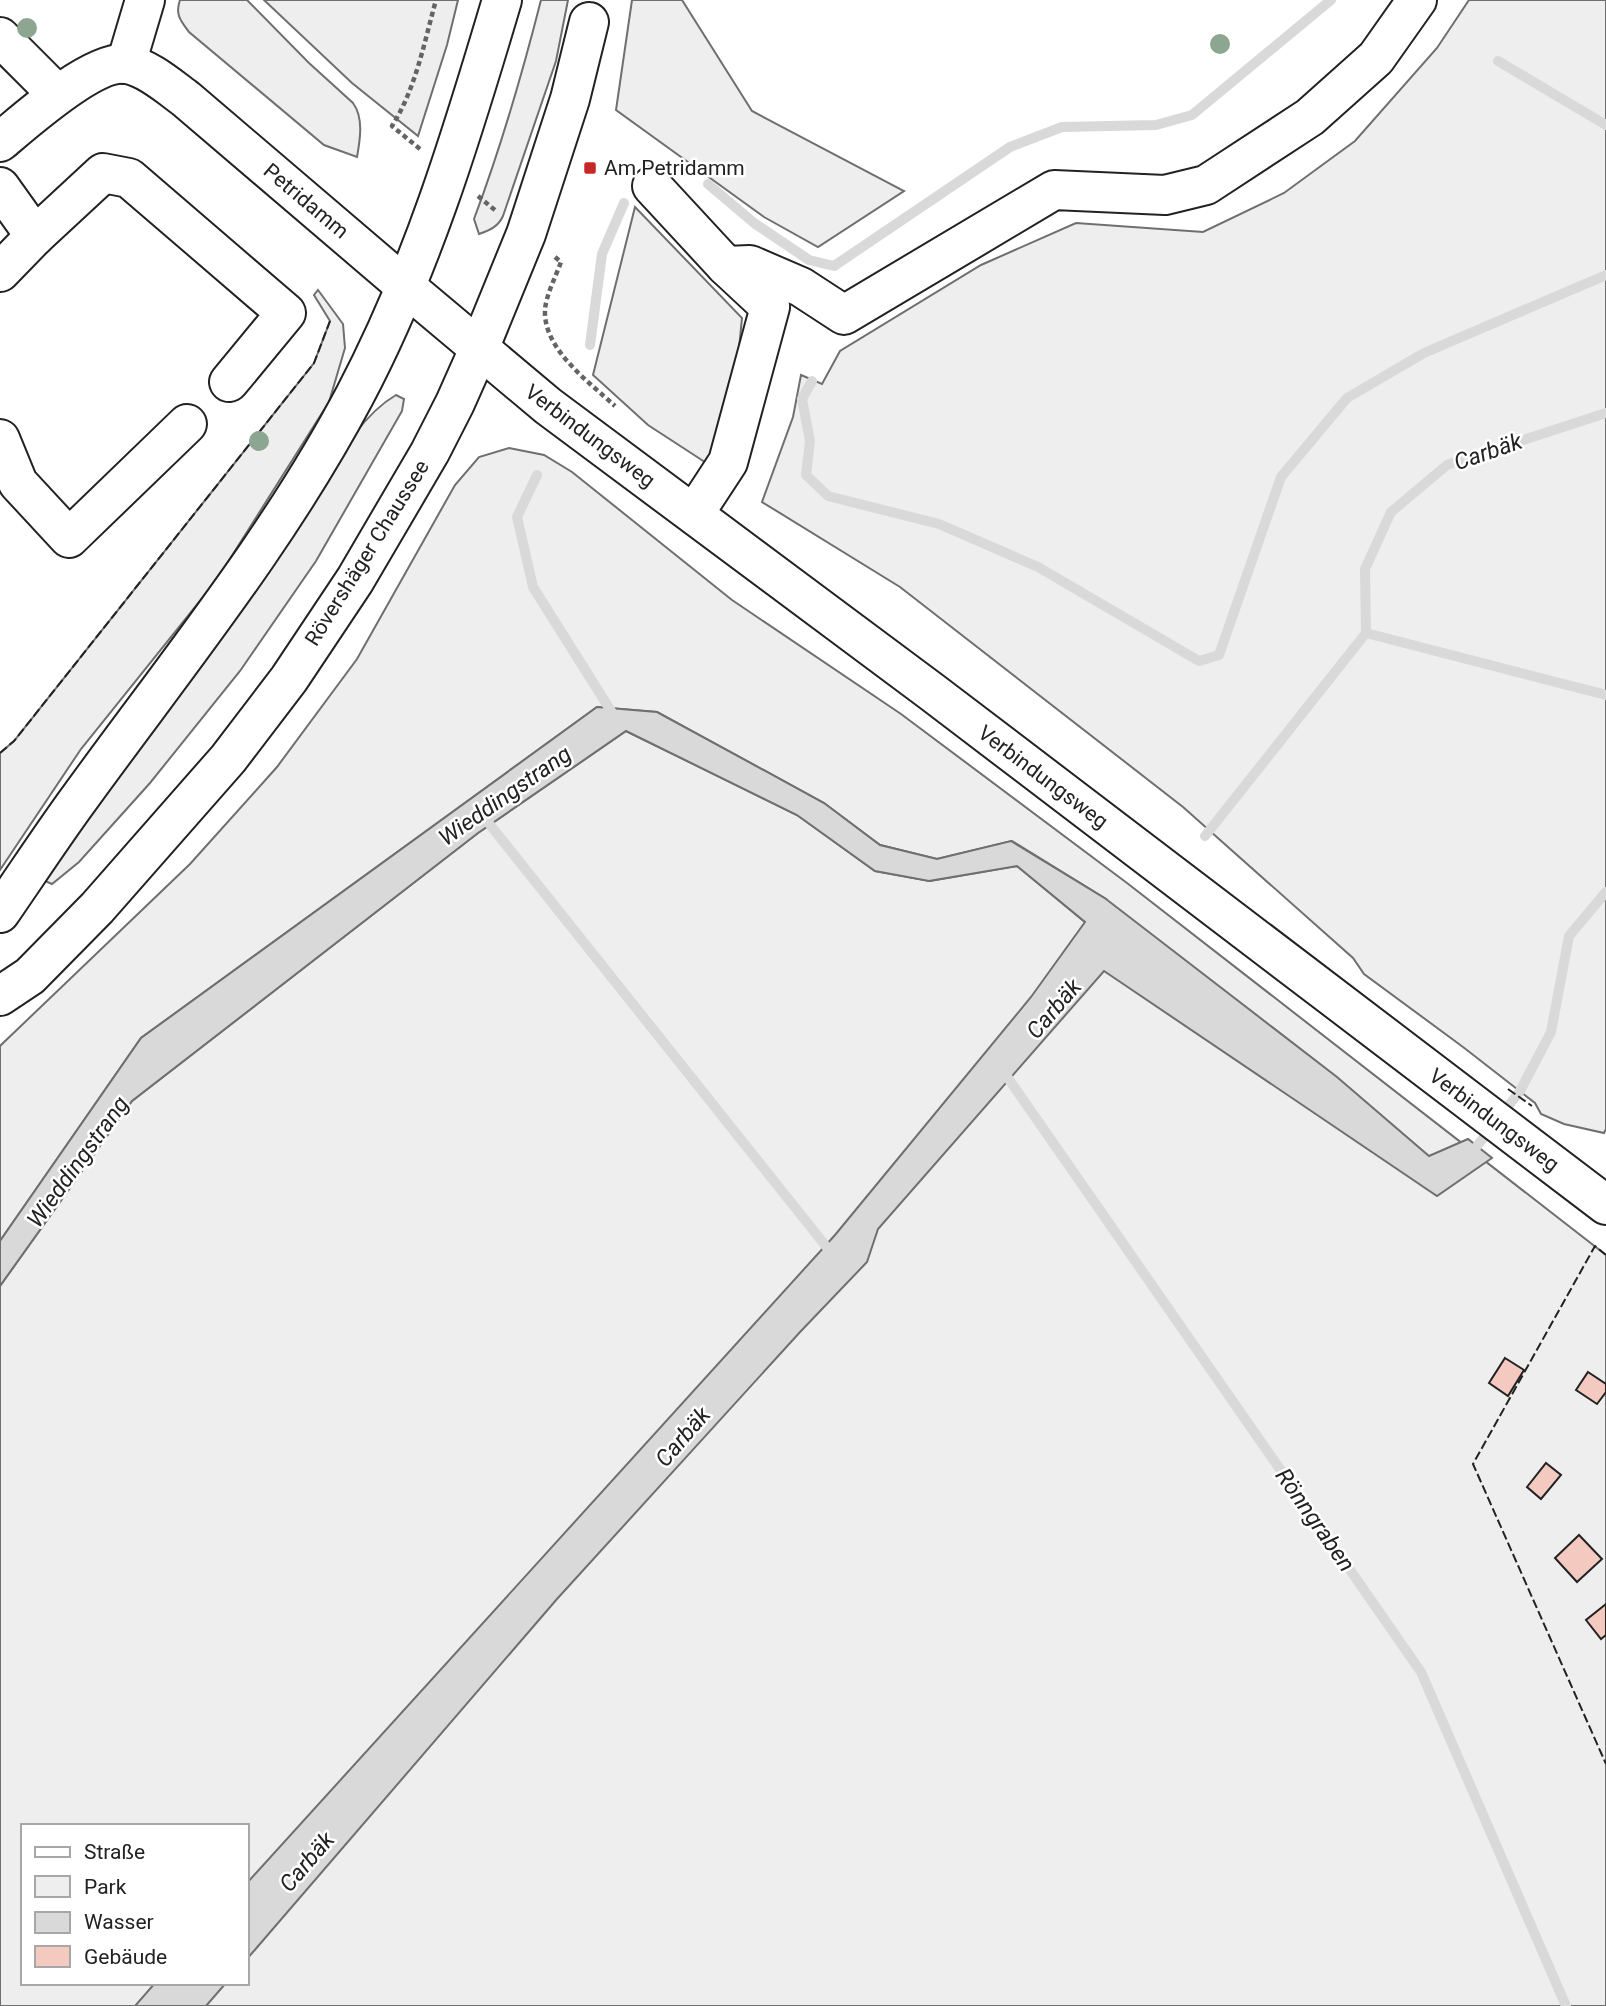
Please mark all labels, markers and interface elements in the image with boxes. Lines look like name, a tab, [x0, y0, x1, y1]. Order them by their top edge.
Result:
place label: Am Petridamm	[604, 156, 745, 180]
street label: Petridamm	[259, 159, 353, 243]
marker: Am Petridamm	[582, 160, 598, 176]
street label: Verbindungsweg	[520, 379, 660, 493]
water label: Carbäk	[1450, 428, 1526, 476]
street label: Rövershäger Chaussee	[300, 456, 434, 650]
street label: Verbindungsweg	[973, 720, 1113, 834]
water label: Wieddingstrang	[434, 740, 576, 852]
water label: Carbäk	[1021, 973, 1088, 1044]
street label: Verbindungsweg	[1424, 1063, 1564, 1177]
water label: Wieddingstrang	[21, 1091, 135, 1233]
water label: Carbäk	[650, 1401, 717, 1472]
water label: Rönngraben	[1270, 1463, 1360, 1577]
legend	[21, 1824, 248, 1985]
water label: Carbäk	[274, 1826, 341, 1897]
text: Straße	[84, 1840, 145, 1864]
text: Park	[84, 1875, 127, 1899]
text: Wasser	[84, 1910, 154, 1934]
text: Gebäude	[84, 1945, 167, 1969]

